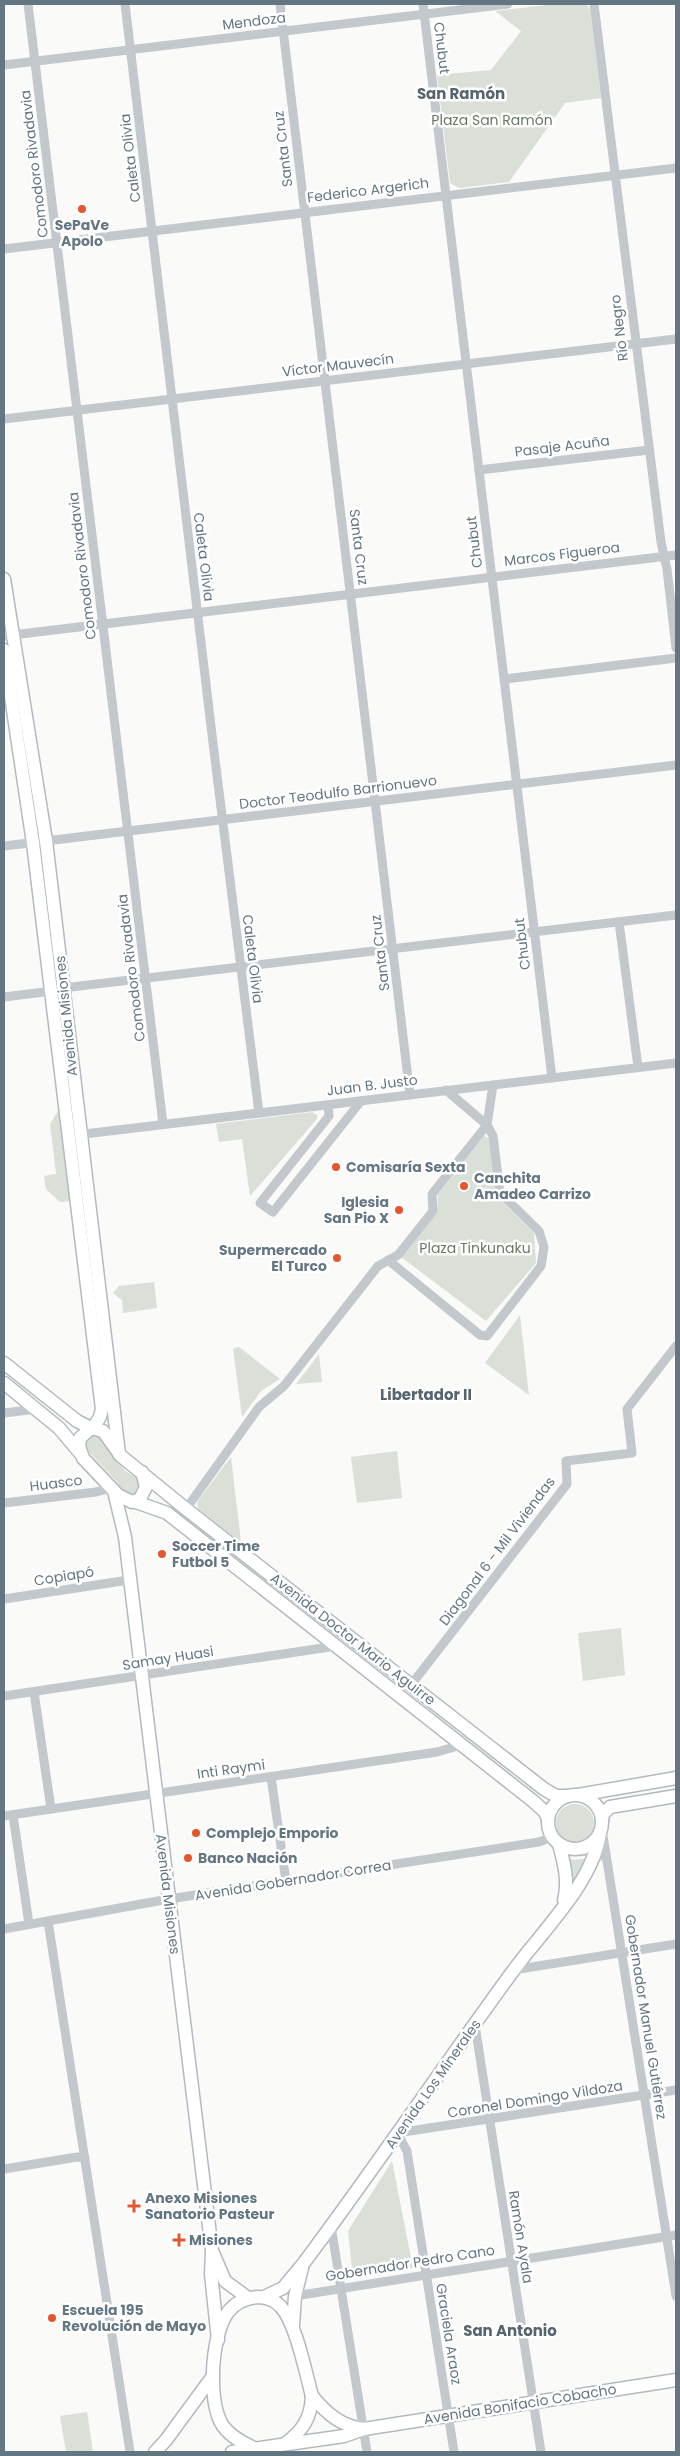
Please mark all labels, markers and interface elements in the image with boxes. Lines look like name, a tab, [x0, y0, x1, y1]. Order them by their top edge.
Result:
street label: Mendoza	[221, 7, 287, 35]
street label: Chubut	[429, 21, 455, 75]
district label: San Ramón	[417, 83, 505, 104]
street label: Comodoro Rivadavia	[15, 89, 53, 239]
street label: Santa Cruz	[268, 110, 298, 188]
park label: Plaza San Ramón	[431, 110, 553, 130]
street label: Caleta Olivia	[115, 112, 145, 204]
street label: Federico Argerich	[306, 173, 430, 207]
marker: SePaVe Apolo	[76, 203, 88, 215]
place label: SePaVe Apolo	[55, 215, 110, 251]
street label: Río Negro	[605, 294, 633, 362]
street label: Víctor Mauvecín	[281, 348, 395, 382]
street label: Pasaje Acuña	[513, 430, 611, 462]
street label: Comodoro Rivadavia	[63, 491, 101, 641]
street label: Santa Cruz	[344, 508, 374, 586]
street label: Caleta Olivia	[189, 511, 219, 603]
street label: Chubut	[461, 515, 487, 569]
street label: Marcos Figueroa	[503, 537, 621, 571]
street label: Doctor Teodulfo Barrionuevo	[238, 770, 438, 814]
street label: Comodoro Rivadavia	[112, 893, 150, 1043]
street label: Caleta Olivia	[238, 913, 268, 1005]
street label: Santa Cruz	[365, 914, 395, 992]
street label: Chubut	[509, 917, 535, 971]
street label: Avenida Misiones	[50, 955, 82, 1077]
street label: Juan B. Justo	[325, 1069, 419, 1101]
place label: Comisaría Sexta	[346, 1157, 465, 1177]
marker: Comisaría Sexta	[330, 1161, 342, 1173]
place label: Canchita Amadeo Carrizo	[474, 1168, 591, 1204]
marker: Canchita Amadeo Carrizo	[458, 1180, 470, 1192]
place label: Iglesia San Pio X	[324, 1192, 389, 1228]
marker: Iglesia San Pio X	[393, 1204, 405, 1216]
park label: Plaza Tinkunaku	[419, 1238, 531, 1258]
place label: Supermercado El Turco	[219, 1240, 327, 1276]
marker: Supermercado El Turco	[331, 1252, 343, 1264]
district label: Libertador II	[380, 1384, 472, 1405]
street label: Huasco	[29, 1470, 83, 1496]
street label: Diagonal 6 - Mil Viviendas	[434, 1472, 560, 1630]
place label: Soccer Time Futbol 5	[172, 1536, 260, 1572]
marker: Soccer Time Futbol 5	[156, 1548, 168, 1560]
street label: Copiapó	[33, 1561, 96, 1591]
street label: Avenida Doctor Mario Aguirre	[266, 1568, 440, 1710]
street label: Samay Huasi	[121, 1641, 215, 1675]
street label: Inti Raymi	[196, 1754, 266, 1784]
place label: Complejo Emporio	[206, 1823, 339, 1843]
marker: Complejo Emporio	[190, 1827, 202, 1839]
street label: Avenida Misiones	[151, 1833, 185, 1955]
place label: Banco Nación	[198, 1848, 298, 1868]
marker: Banco Nación	[182, 1852, 194, 1864]
street label: Avenida Gobernador Correa	[193, 1855, 393, 1905]
street label: Gobernador Manuel Gutiérrez	[620, 1913, 672, 2121]
street label: Avenida Los Minerales	[381, 2015, 485, 2153]
street label: Coronel Domingo Vildoza	[446, 2075, 624, 2123]
place label: Anexo Misiones Sanatorio Pasteur	[145, 2188, 274, 2224]
street label: Ramón Ayala	[504, 2189, 538, 2285]
marker: Anexo Misiones Sanatorio Pasteur	[127, 2199, 141, 2213]
place label: Misiones	[189, 2230, 253, 2250]
marker: Misiones	[173, 2234, 185, 2246]
street label: Gobernador Pedro Cano	[324, 2240, 496, 2286]
street label: Graciela Araoz	[431, 2282, 467, 2386]
place label: Escuela 195 Revolución de Mayo	[62, 2300, 206, 2336]
marker: Escuela 195 Revolución de Mayo	[46, 2312, 58, 2324]
district label: San Antonio	[463, 2320, 557, 2341]
street label: Avenida Bonifacio Cobacho	[422, 2379, 618, 2429]

